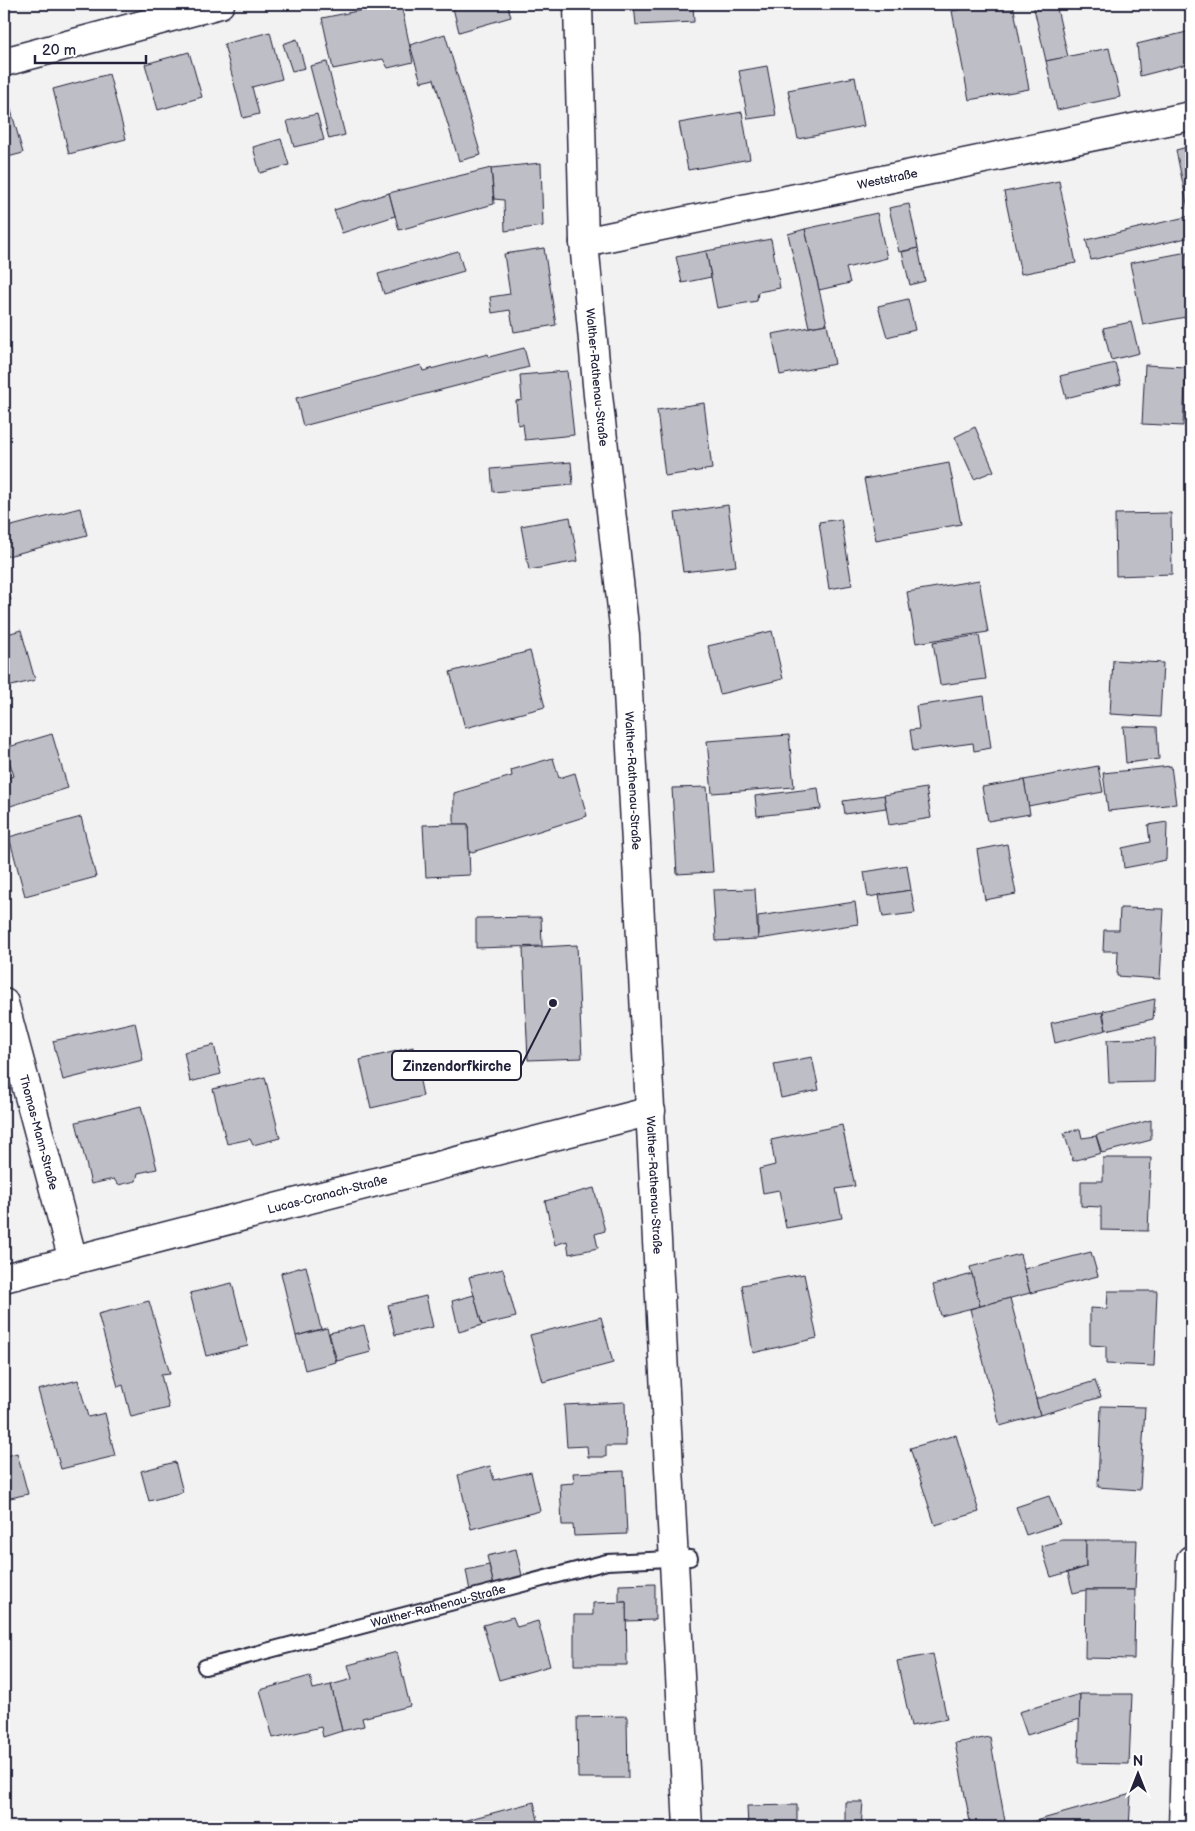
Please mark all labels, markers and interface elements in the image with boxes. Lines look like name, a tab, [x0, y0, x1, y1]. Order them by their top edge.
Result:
scale bar	[35, 32, 146, 64]
text: 20 m	[42, 41, 76, 60]
street label: Weststraße	[856, 165, 919, 193]
street label: Walther-Rathenau-Straße	[583, 308, 611, 447]
street label: Walther-Rathenau-Straße	[622, 711, 644, 850]
callout: Zinzendorfkirche	[392, 1051, 521, 1080]
text: Zinzendorfkirche	[403, 1058, 511, 1075]
street label: Thomas-Mann-Straße	[16, 1073, 61, 1191]
street label: Walther-Rathenau-Straße	[643, 1115, 665, 1255]
street label: Lucas-Cranach-Straße	[266, 1172, 389, 1217]
street label: Walther-Rathenau-Straße	[369, 1581, 507, 1631]
north arrow	[1112, 1748, 1162, 1798]
text: N	[1133, 1753, 1143, 1770]

